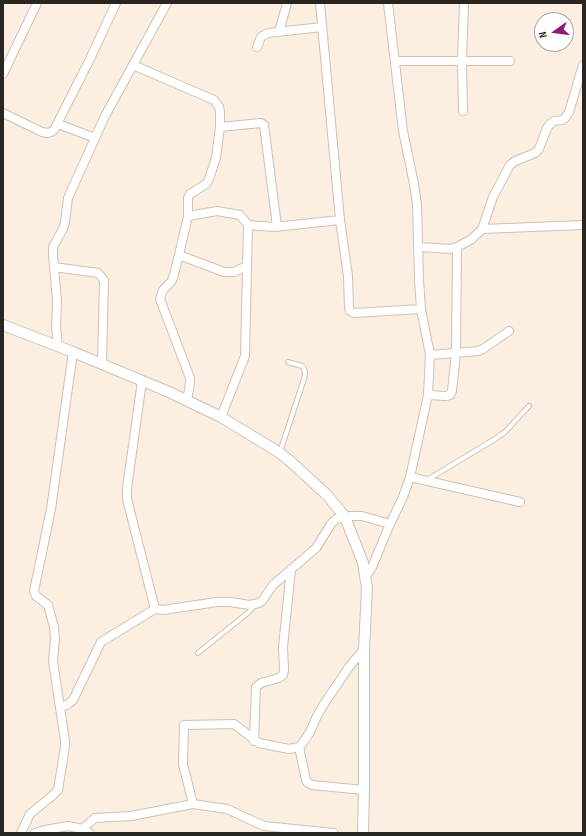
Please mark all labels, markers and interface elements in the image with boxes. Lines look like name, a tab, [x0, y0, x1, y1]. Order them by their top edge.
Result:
north arrow	[534, 12, 574, 52]
text: N	[536, 30, 550, 39]

